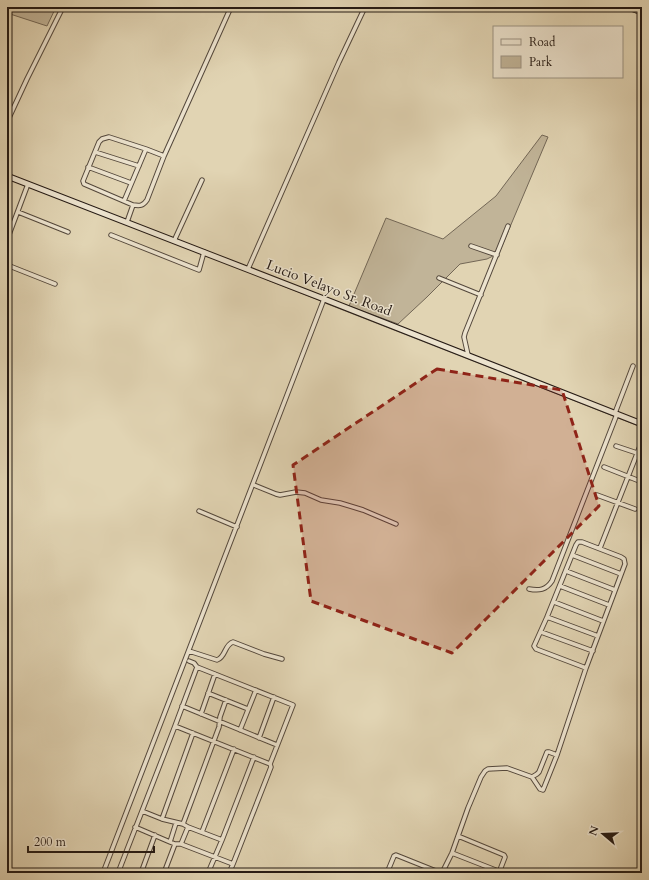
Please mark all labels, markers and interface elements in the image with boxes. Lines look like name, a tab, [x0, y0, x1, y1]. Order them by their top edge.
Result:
legend	[493, 26, 623, 78]
text: Road	[529, 34, 556, 50]
text: Park	[529, 54, 553, 70]
street label: Lucio Velayo Sr. Road	[264, 255, 395, 321]
north arrow	[583, 814, 623, 854]
text: N	[585, 824, 603, 838]
scale bar	[28, 828, 154, 854]
text: 200 m	[34, 834, 67, 850]

